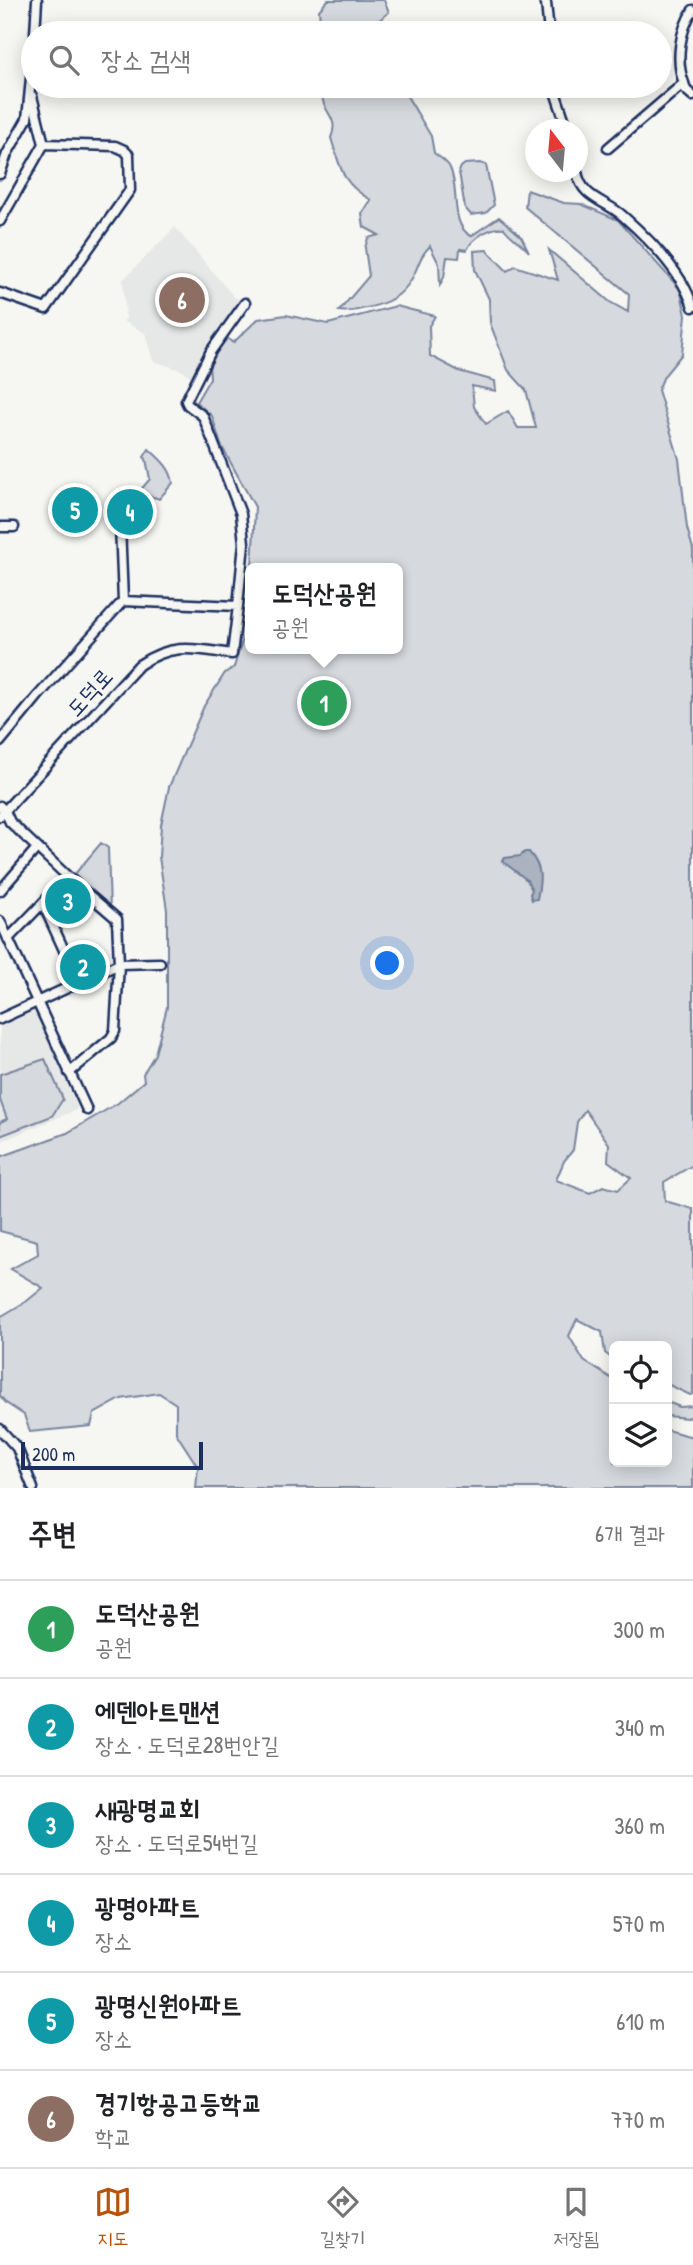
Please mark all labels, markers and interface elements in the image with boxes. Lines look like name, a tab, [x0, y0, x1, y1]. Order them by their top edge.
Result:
search box	[21, 21, 672, 98]
icon: search	[45, 41, 83, 79]
text: 장소 검색	[101, 42, 191, 77]
north arrow	[525, 119, 588, 182]
pin: 6	[159, 274, 205, 326]
pin: 5	[52, 484, 98, 536]
pin: 4	[107, 486, 153, 538]
popup	[245, 563, 403, 654]
text: 도덕산공원	[272, 575, 376, 610]
text: 공원	[272, 611, 309, 642]
street label: 도덕로	[59, 661, 119, 723]
pin: 1	[301, 677, 347, 729]
pin: 3	[45, 875, 91, 927]
pin: 2	[60, 941, 106, 993]
your location	[370, 946, 404, 980]
map controls	[609, 1341, 672, 1467]
button: locate	[609, 1341, 672, 1404]
button: layers	[609, 1404, 672, 1467]
scale bar	[21, 1439, 203, 1471]
text: 200 m	[32, 1441, 75, 1467]
text: 주변	[28, 1513, 76, 1553]
text: 6개 결과	[595, 1518, 665, 1549]
text: 도덕산공원	[95, 1595, 200, 1630]
text: 1	[47, 1614, 55, 1645]
text: 300 m	[613, 1614, 665, 1645]
text: 공원	[95, 1631, 132, 1662]
text: 에덴아트맨션	[95, 1693, 221, 1728]
text: 2	[46, 1712, 56, 1743]
text: 340 m	[615, 1712, 665, 1743]
text: 장소 · 도덕로28번안길	[95, 1729, 279, 1760]
text: 새광명교회	[95, 1791, 200, 1826]
text: 3	[46, 1810, 56, 1841]
text: 360 m	[614, 1810, 665, 1841]
text: 장소 · 도덕로54번길	[95, 1827, 258, 1858]
text: 광명아파트	[95, 1889, 200, 1924]
text: 4	[47, 1908, 55, 1939]
text: 570 m	[613, 1908, 665, 1939]
text: 장소	[95, 1925, 132, 1956]
text: 광명신원아파트	[95, 1987, 241, 2022]
text: 5	[46, 2006, 56, 2037]
text: 610 m	[616, 2006, 665, 2037]
text: 장소	[95, 2023, 132, 2054]
text: 경기항공고등학교	[95, 2085, 262, 2120]
text: 6	[46, 2104, 56, 2135]
text: 770 m	[611, 2104, 665, 2135]
text: 학교	[95, 2121, 132, 2152]
tab: 지도	[94, 2183, 132, 2252]
tab: 길찾기	[320, 2183, 366, 2252]
tab: 저장됨	[553, 2183, 599, 2252]

